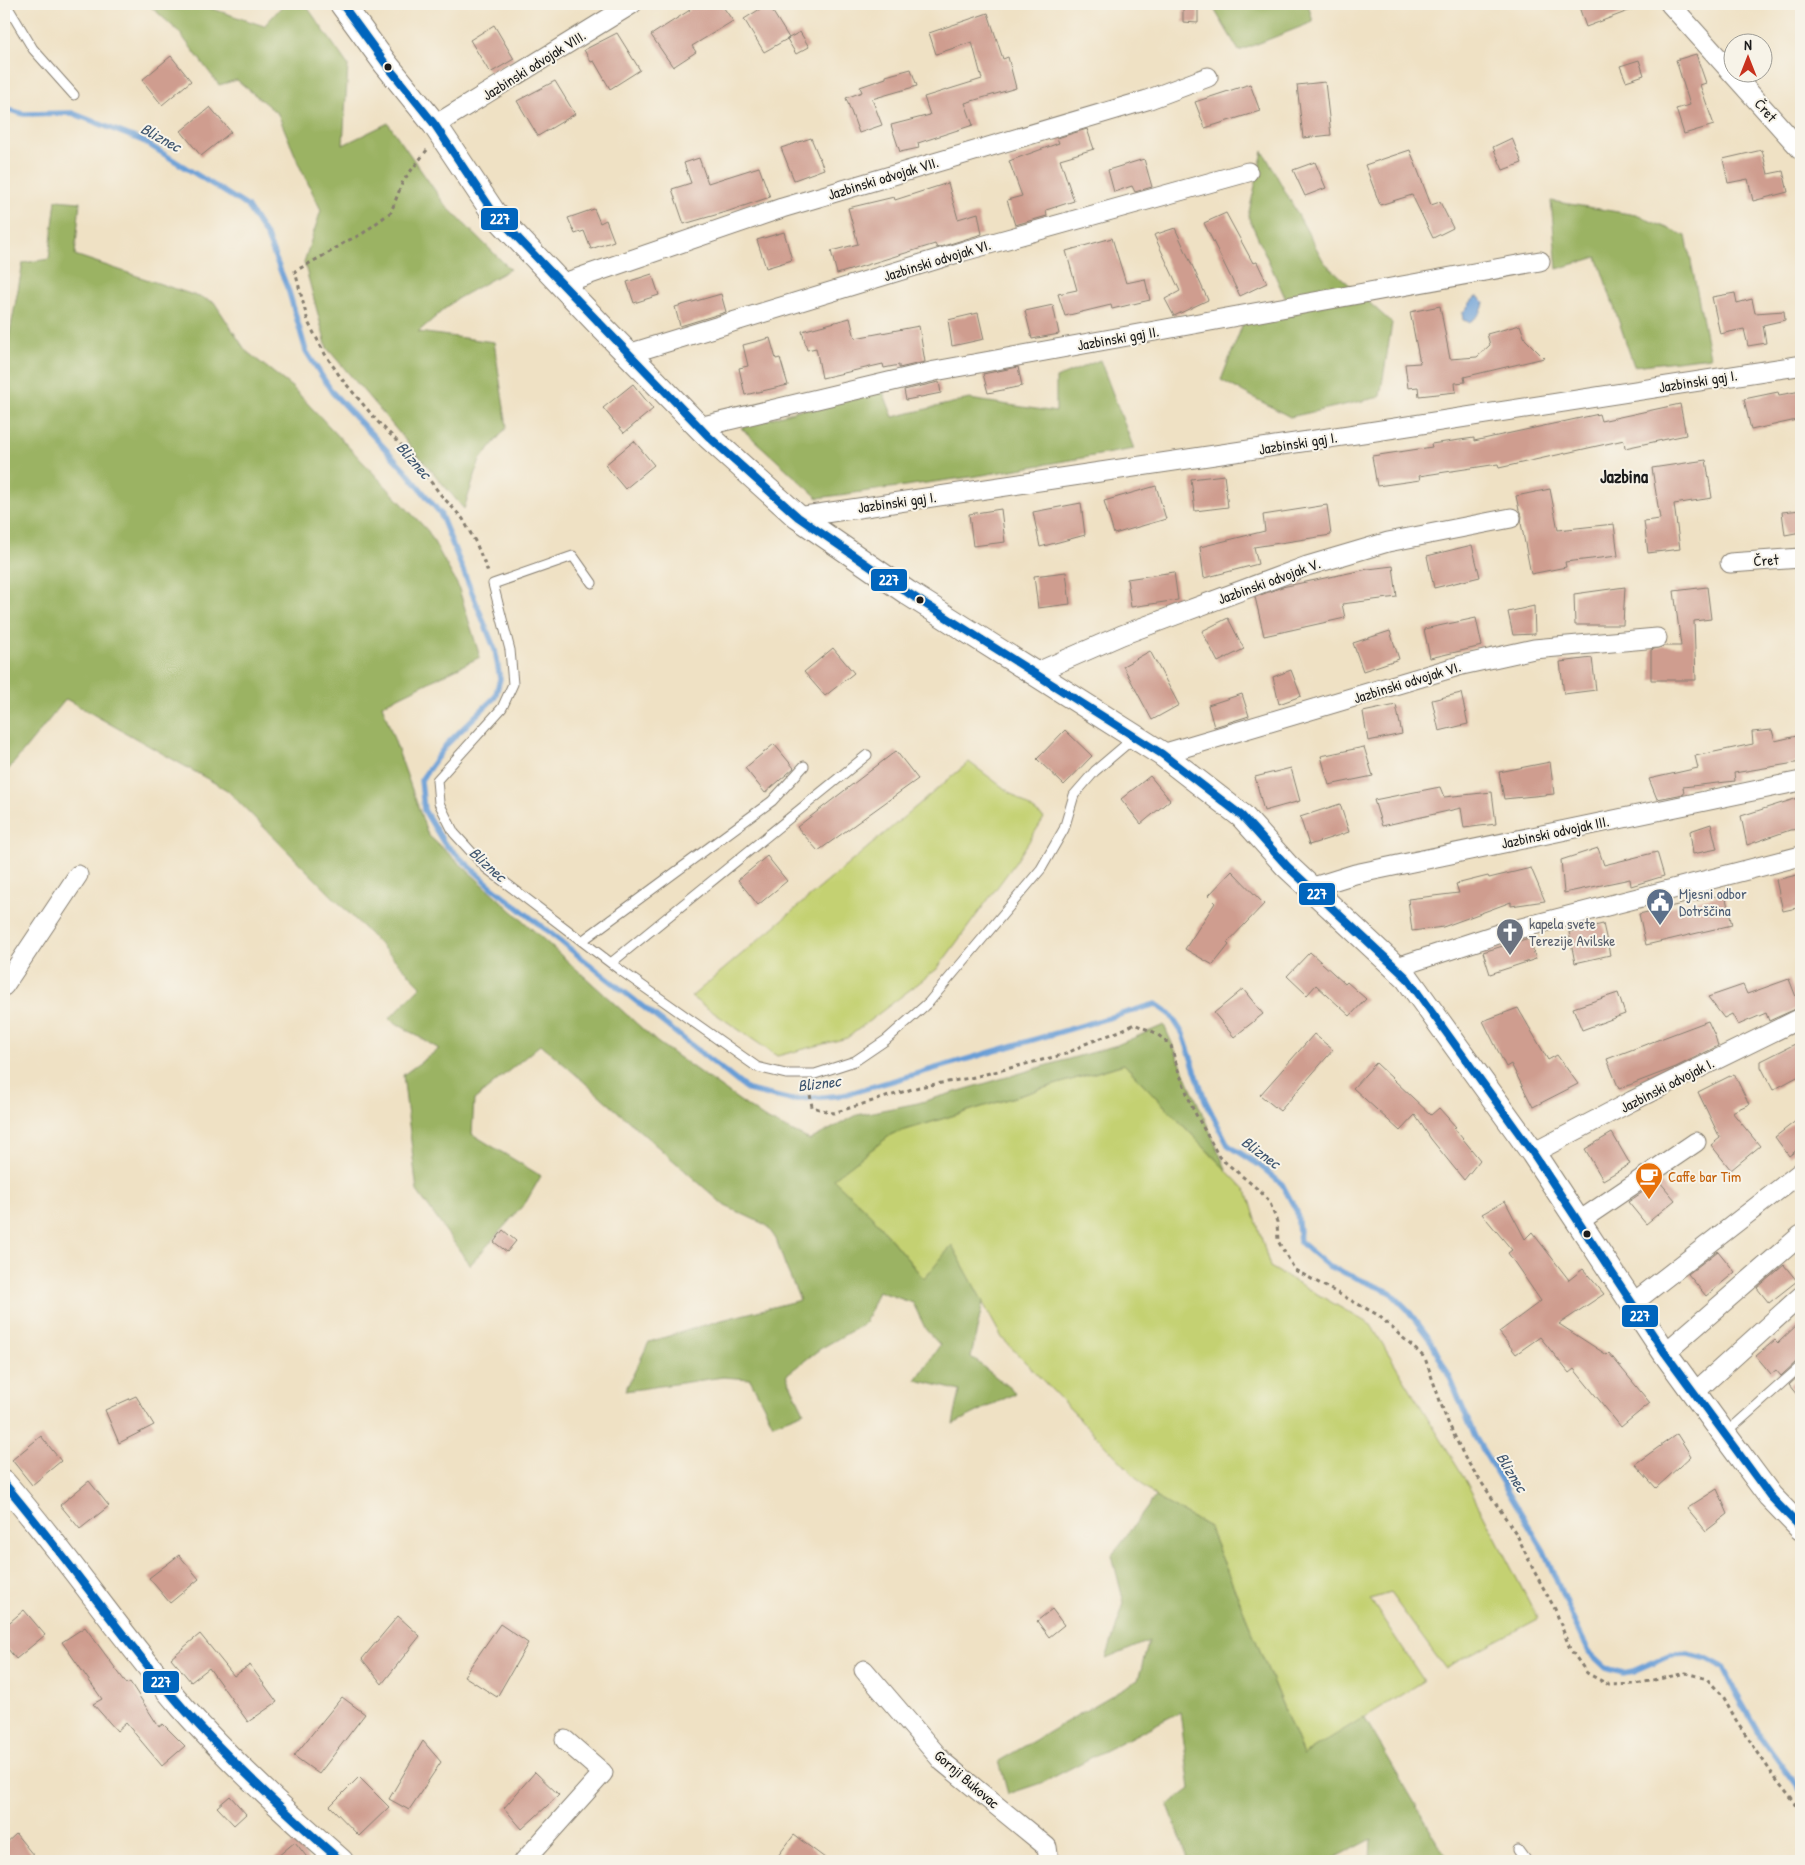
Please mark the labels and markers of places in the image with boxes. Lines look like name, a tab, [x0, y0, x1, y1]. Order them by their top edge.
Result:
unlabelled marker	[383, 62, 393, 72]
unlabelled marker	[915, 595, 925, 605]
place label: Mjesni odbor Dotrščina	[1679, 883, 1747, 921]
public building icon: Mjesni odbor Dotrščina	[1645, 887, 1675, 926]
place label: kapela svete Terezije Avilske	[1529, 913, 1615, 951]
church icon: kapela svete Terezije Avilske	[1495, 917, 1525, 956]
cafe icon: Caffe bar Tim	[1634, 1161, 1664, 1200]
place label: Caffe bar Tim	[1668, 1166, 1741, 1187]
unlabelled marker	[1582, 1229, 1592, 1239]

